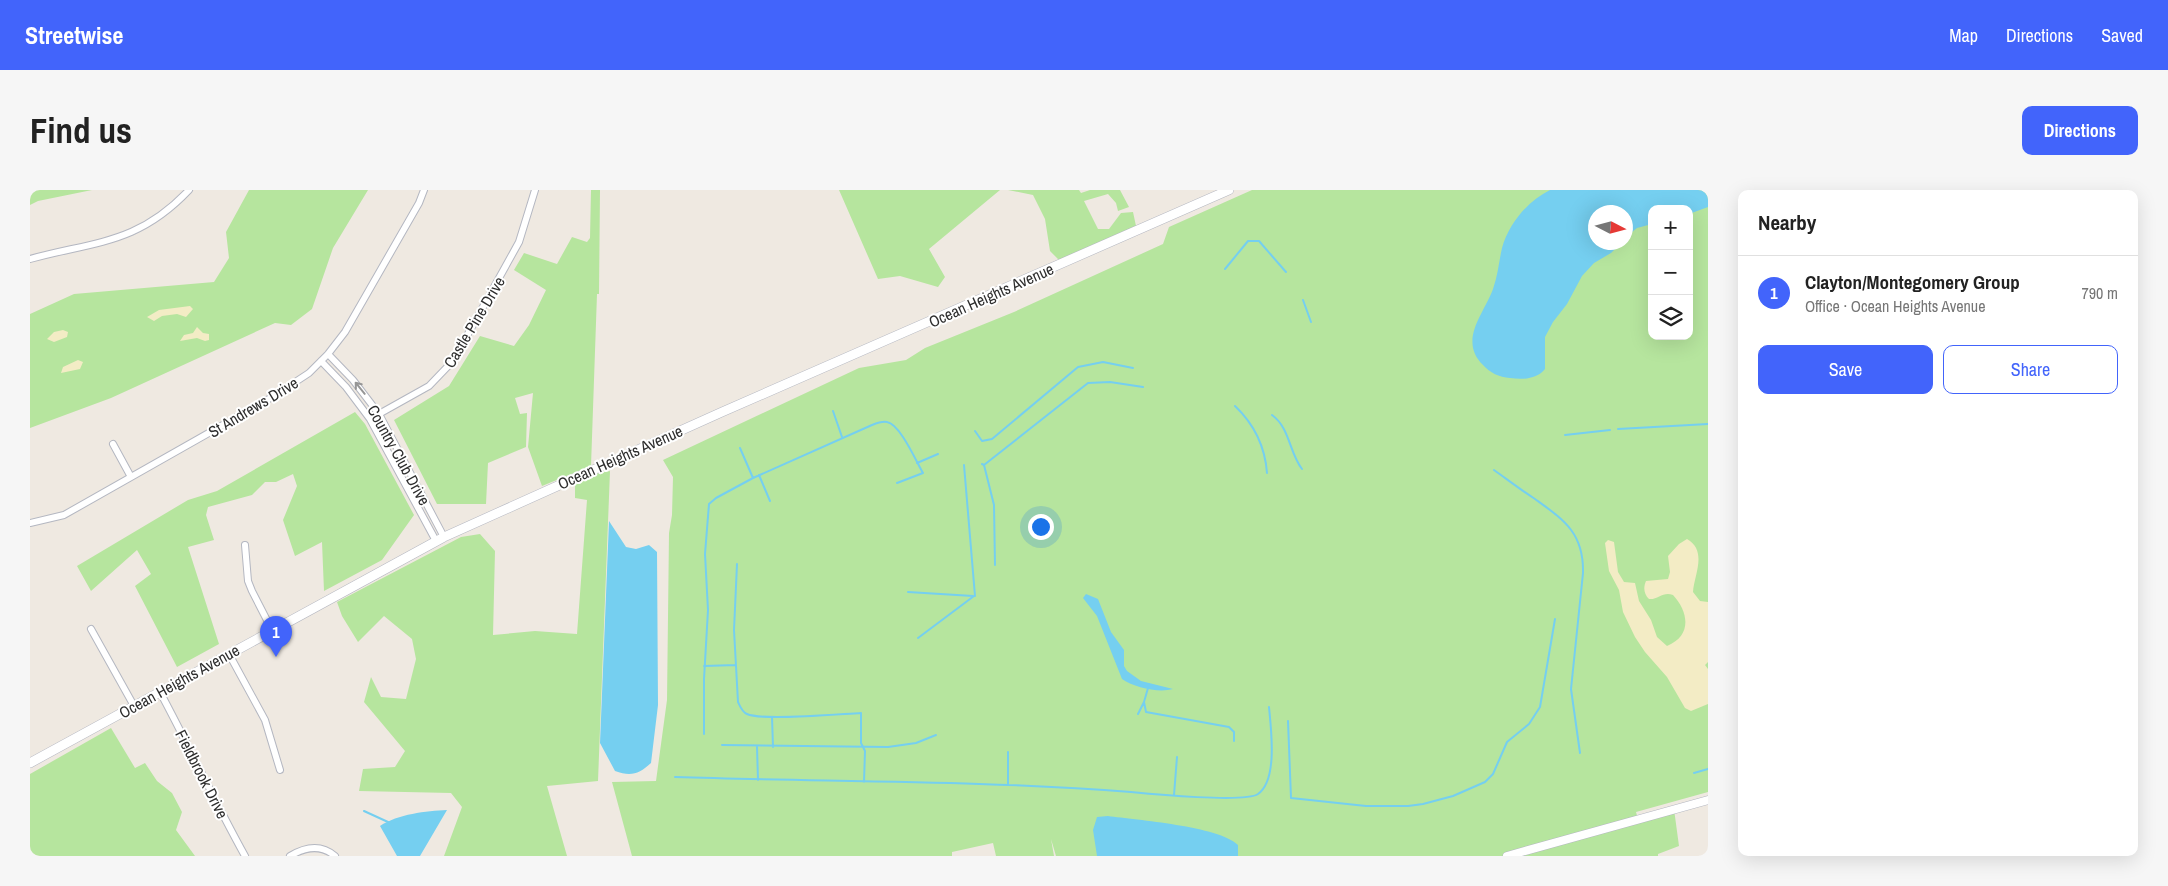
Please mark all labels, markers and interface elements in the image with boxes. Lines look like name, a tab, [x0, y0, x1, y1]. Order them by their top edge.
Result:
text: Streetwise	[25, 19, 123, 51]
text: Map	[1949, 23, 1978, 48]
text: Directions	[2006, 23, 2073, 48]
text: Saved	[2101, 23, 2143, 48]
button: Directions	[2022, 106, 2138, 155]
text: Find us	[30, 107, 132, 154]
north arrow	[1588, 205, 1633, 250]
map controls	[1648, 205, 1693, 340]
button: +	[1648, 205, 1693, 250]
text: Nearby	[1758, 208, 1816, 237]
button: −	[1648, 250, 1693, 295]
street label: Ocean Heights Avenue	[925, 258, 1057, 332]
text: Clayton/Montegomery Group	[1805, 269, 2020, 295]
street label: Castle Pine Drive	[438, 272, 510, 372]
text: 1	[1770, 282, 1778, 304]
text: 790 m	[2082, 282, 2118, 304]
button: layers	[1648, 295, 1693, 340]
text: Office · Ocean Heights Avenue	[1805, 295, 1985, 317]
button: Save	[1758, 345, 1933, 394]
button: Share	[1943, 345, 2118, 394]
street label: St Andrews Drive	[204, 371, 302, 443]
one-way arrow	[354, 382, 366, 395]
street label: Country Club Drive	[362, 401, 436, 509]
street label: Ocean Heights Avenue	[554, 420, 686, 494]
your location	[1028, 514, 1054, 540]
pin: 1	[260, 616, 292, 657]
street label: Ocean Heights Avenue	[115, 639, 243, 723]
street label: Fieldbrook Drive	[170, 726, 234, 822]

